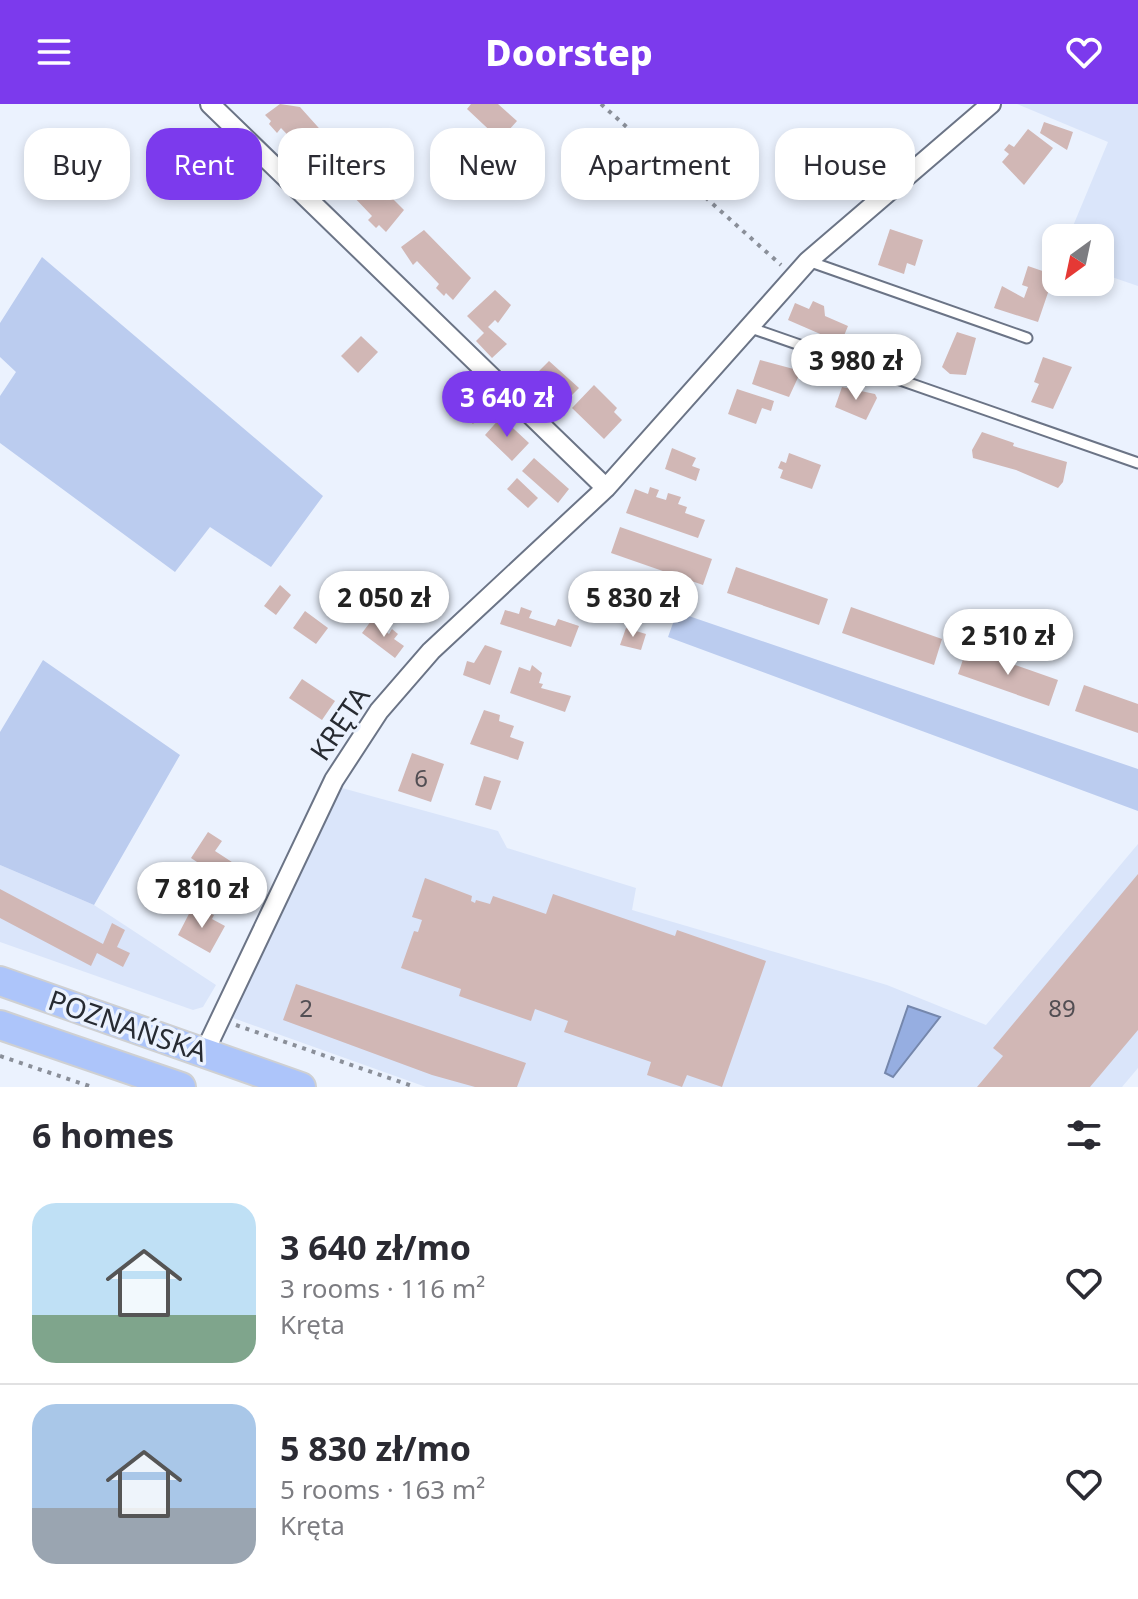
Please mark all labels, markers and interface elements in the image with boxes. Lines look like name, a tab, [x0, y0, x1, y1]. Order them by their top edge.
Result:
text: Doorstep	[485, 28, 653, 77]
icon: menu	[32, 30, 76, 74]
icon: heart	[1062, 30, 1106, 74]
chip: Buy	[24, 128, 130, 200]
chip: Rent	[146, 128, 262, 200]
chip: Filters	[278, 128, 414, 200]
chip: New	[430, 128, 545, 200]
chip: Apartment	[561, 128, 759, 200]
chip: House	[775, 128, 915, 200]
north arrow	[1042, 224, 1114, 296]
map controls	[1042, 224, 1114, 296]
pin: 3 980 zł	[773, 334, 939, 402]
text: 3 980 zł	[809, 342, 903, 378]
pin: 3 640 zł	[424, 371, 590, 439]
text: 3 640 zł	[460, 379, 554, 415]
pin: 2 050 zł	[301, 571, 467, 639]
pin: 5 830 zł	[550, 571, 716, 639]
text: 2 050 zł	[337, 579, 431, 615]
text: 5 830 zł	[586, 579, 680, 615]
pin: 2 510 zł	[925, 609, 1091, 677]
text: 2 510 zł	[961, 617, 1055, 653]
street label: KRĘTA	[300, 678, 378, 768]
house number: 6	[414, 761, 428, 794]
pin: 7 810 zł	[119, 862, 285, 930]
text: 7 810 zł	[155, 870, 249, 906]
street label: POZNAŃSKA	[44, 980, 213, 1070]
house number: 2	[299, 991, 313, 1024]
house number: 89	[1048, 991, 1076, 1024]
text: 6 homes	[32, 1112, 174, 1158]
icon: filters	[1062, 1113, 1106, 1157]
text: 3 640 zł/mo	[280, 1224, 471, 1270]
icon: home	[96, 1235, 192, 1331]
icon: heart	[1062, 1261, 1106, 1305]
text: 3 rooms · 116 m²	[280, 1270, 485, 1306]
text: Kręta	[280, 1306, 345, 1342]
text: 5 830 zł/mo	[280, 1425, 471, 1471]
icon: home	[96, 1436, 192, 1532]
icon: heart	[1062, 1462, 1106, 1506]
text: 5 rooms · 163 m²	[280, 1471, 485, 1507]
text: Kręta	[280, 1507, 345, 1543]

